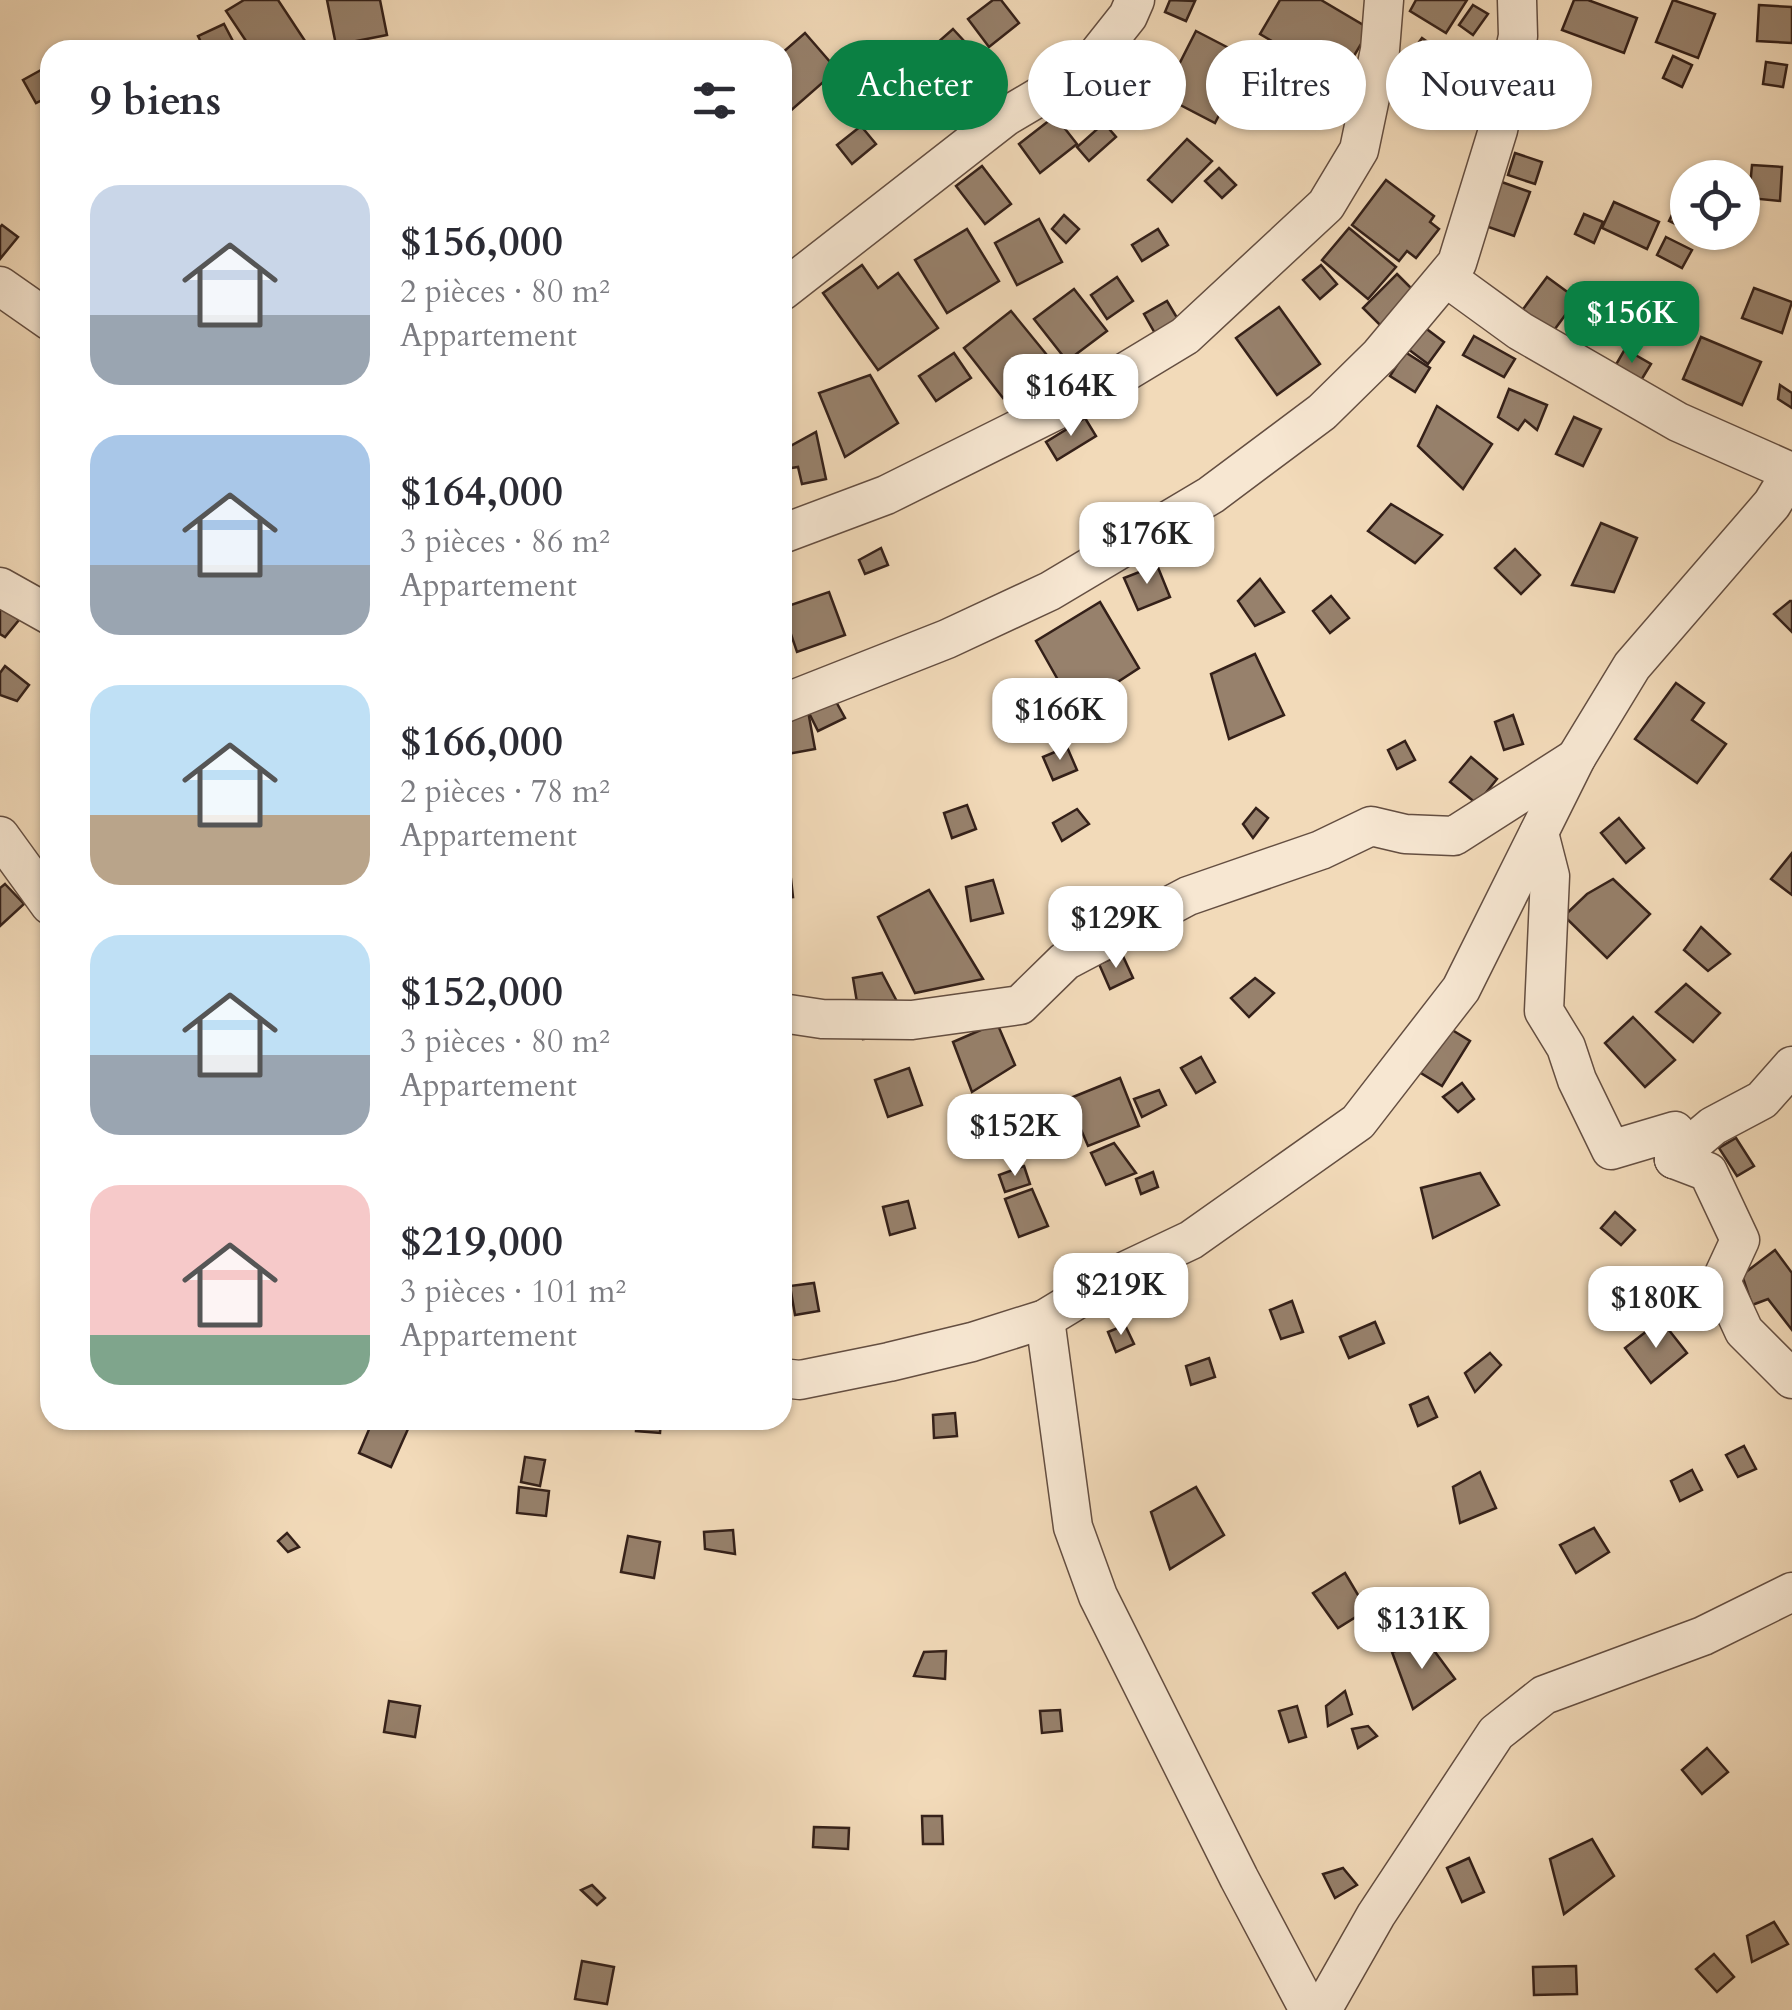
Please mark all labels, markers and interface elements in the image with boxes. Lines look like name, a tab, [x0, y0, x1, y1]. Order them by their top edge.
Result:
chip: Acheter	[822, 40, 1008, 130]
chip: Louer	[1028, 40, 1186, 130]
chip: Filtres	[1206, 40, 1366, 130]
chip: Nouveau	[1386, 40, 1592, 130]
text: 9 biens	[90, 72, 221, 129]
icon: filters	[687, 73, 742, 128]
map controls	[1670, 160, 1760, 250]
button: locate	[1670, 160, 1760, 250]
text: $156,000	[400, 213, 563, 270]
icon: home	[170, 225, 290, 345]
text: 2 pièces · 80 m²	[400, 270, 610, 314]
pin: $156K	[1562, 281, 1702, 366]
text: $156K	[1586, 291, 1678, 335]
text: Appartement	[400, 314, 577, 358]
pin: $164K	[1001, 354, 1141, 439]
text: $164K	[1025, 364, 1117, 408]
text: $164,000	[400, 463, 563, 520]
icon: home	[170, 475, 290, 595]
pin: $176K	[1077, 502, 1217, 587]
text: $176K	[1101, 512, 1193, 556]
text: 3 pièces · 86 m²	[400, 520, 610, 564]
text: Appartement	[400, 564, 577, 608]
pin: $166K	[990, 678, 1130, 763]
text: $166K	[1014, 688, 1106, 732]
text: $166,000	[400, 713, 563, 770]
icon: home	[170, 725, 290, 845]
text: 2 pièces · 78 m²	[400, 770, 610, 814]
text: Appartement	[400, 814, 577, 858]
pin: $129K	[1046, 886, 1186, 971]
text: $129K	[1070, 896, 1162, 940]
text: $152,000	[400, 963, 563, 1020]
icon: home	[170, 975, 290, 1095]
text: 3 pièces · 80 m²	[400, 1020, 610, 1064]
text: Appartement	[400, 1064, 577, 1108]
pin: $152K	[945, 1094, 1085, 1179]
text: $152K	[969, 1104, 1061, 1148]
text: $219,000	[400, 1213, 563, 1270]
icon: home	[170, 1225, 290, 1345]
pin: $219K	[1051, 1253, 1191, 1338]
text: $219K	[1075, 1263, 1167, 1307]
pin: $180K	[1586, 1266, 1726, 1351]
text: 3 pièces · 101 m²	[400, 1270, 626, 1314]
text: $180K	[1610, 1276, 1702, 1320]
text: Appartement	[400, 1314, 577, 1358]
pin: $131K	[1352, 1587, 1492, 1672]
text: $131K	[1376, 1597, 1468, 1641]

